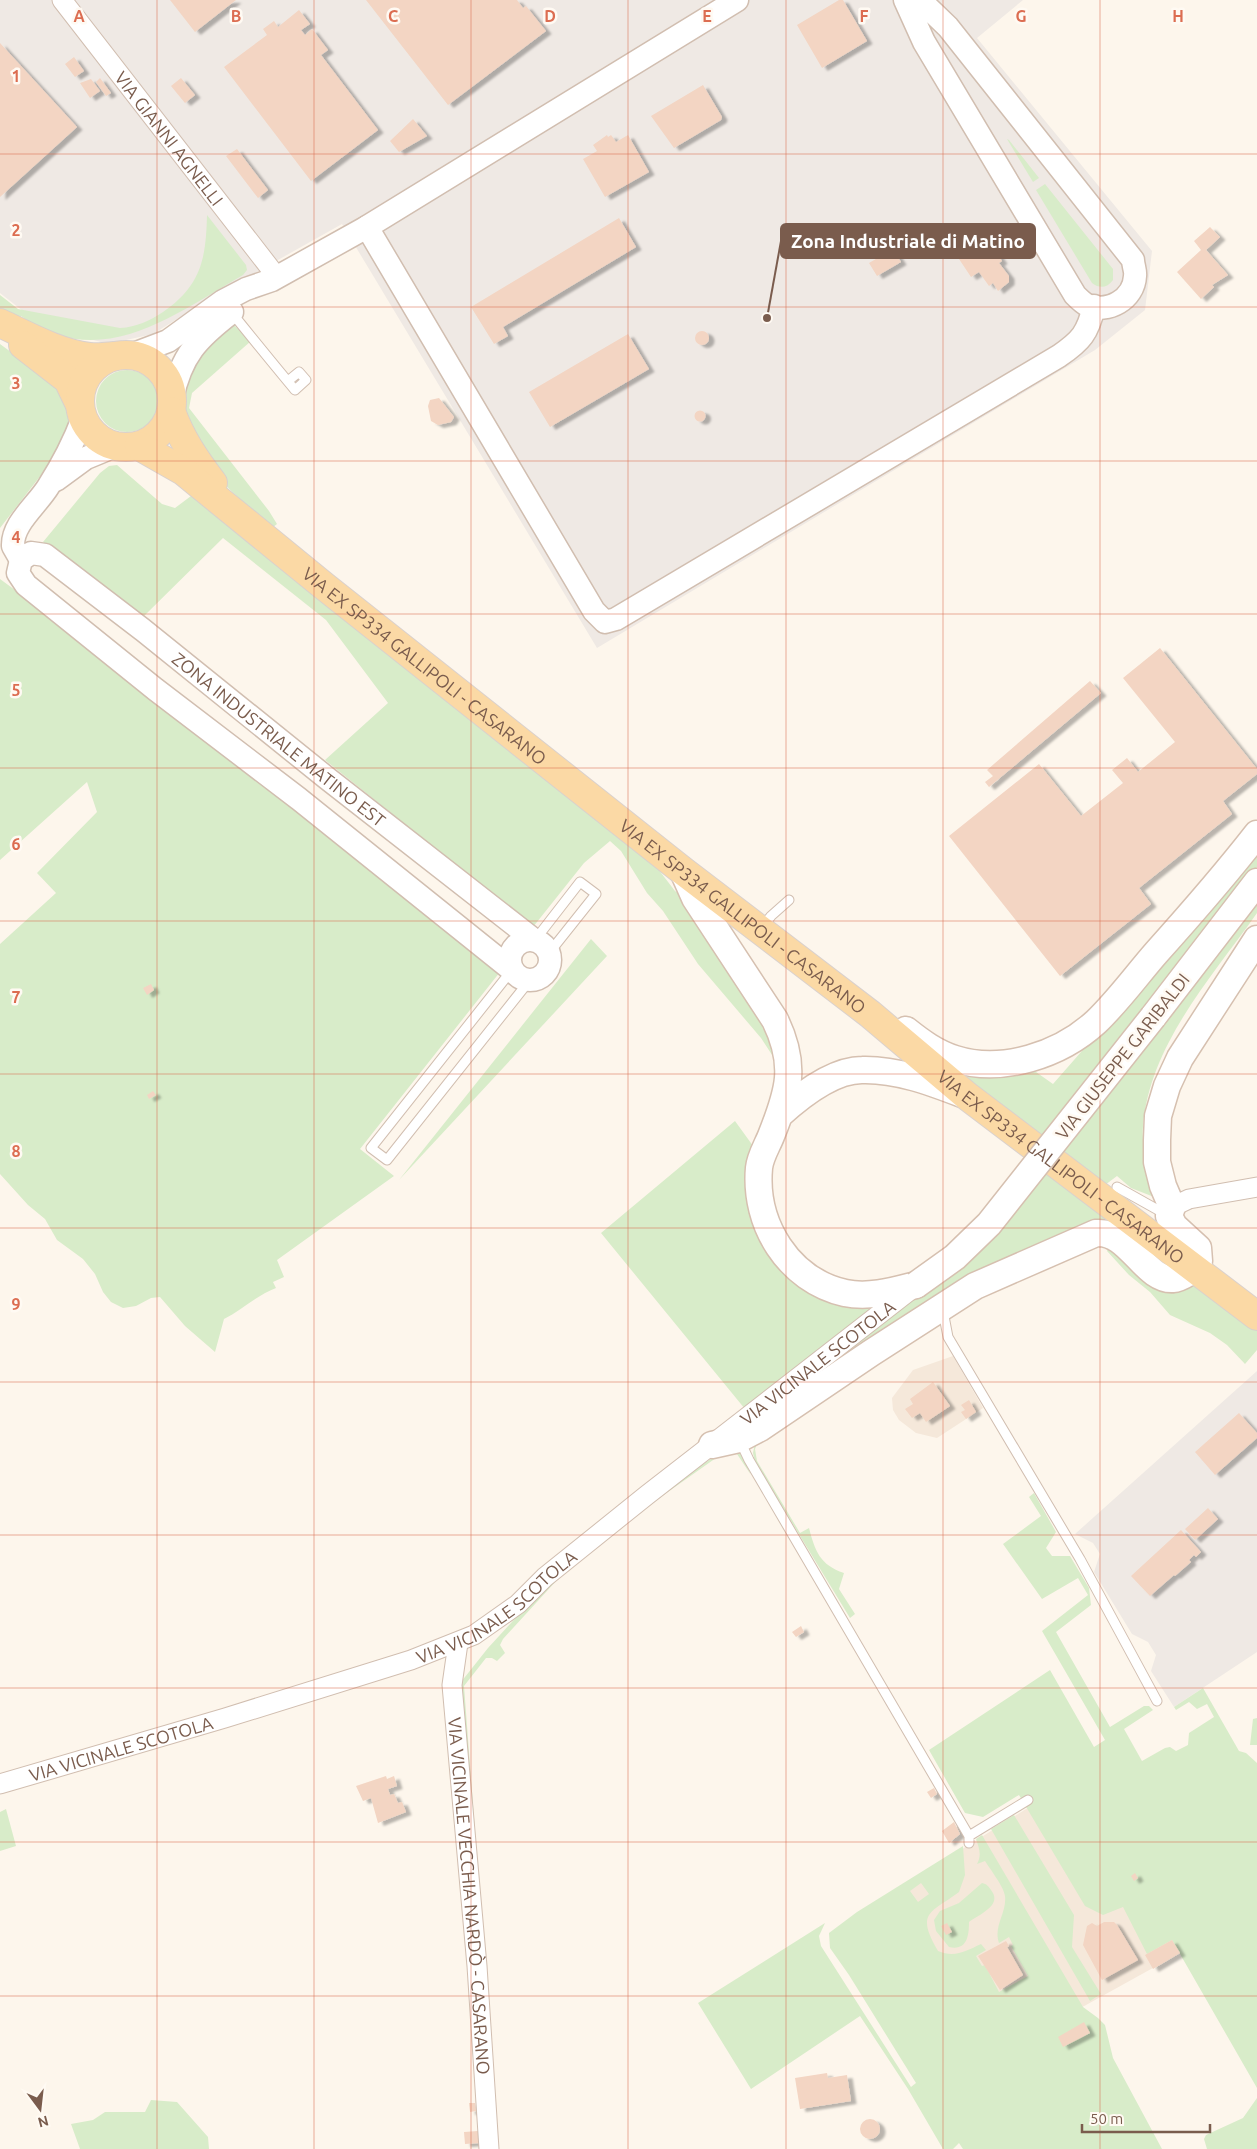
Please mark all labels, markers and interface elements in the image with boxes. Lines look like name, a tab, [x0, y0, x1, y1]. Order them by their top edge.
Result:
text: A	[73, 7, 85, 25]
text: B	[231, 7, 241, 25]
text: C	[388, 7, 398, 25]
text: D	[544, 7, 556, 25]
text: E	[702, 7, 712, 25]
text: F	[860, 7, 869, 25]
text: G	[1015, 7, 1027, 25]
text: H	[1172, 7, 1184, 25]
text: 1	[11, 67, 21, 85]
street label: VIA GIANNI AGNELLI	[111, 67, 227, 209]
text: 2	[11, 221, 21, 239]
callout: Zona Industriale di Matino	[781, 224, 1035, 258]
text: Zona Industriale di Matino	[791, 230, 1025, 252]
text: 3	[11, 374, 21, 392]
text: 4	[11, 528, 21, 546]
street label: VIA EX SP334 GALLIPOLI - CASARANO	[299, 563, 550, 769]
street label: ZONA INDUSTRIALE MATINO EST	[169, 648, 390, 830]
text: 5	[11, 681, 21, 699]
street label: VIA EX SP334 GALLIPOLI - CASARANO	[616, 815, 870, 1017]
text: 6	[11, 835, 21, 853]
street label: VIA GIUSEPPE GARIBALDI	[1051, 969, 1193, 1143]
text: 7	[11, 988, 21, 1006]
street label: VIA EX SP334 GALLIPOLI - CASARANO	[934, 1066, 1188, 1267]
text: 8	[11, 1142, 21, 1160]
text: 9	[11, 1295, 21, 1313]
street label: VIA VICINALE SCOTOLA	[736, 1296, 899, 1429]
street label: VIA VICINALE SCOTOLA	[413, 1546, 580, 1667]
street label: VIA VICINALE SCOTOLA	[27, 1712, 215, 1785]
street label: VIA VICINALE VECCHIA NARDÒ - CASARANO	[445, 1716, 494, 2075]
north arrow	[15, 2084, 65, 2134]
scale bar	[1082, 2102, 1210, 2134]
text: 50 m	[1090, 2110, 1123, 2127]
text: N	[36, 2112, 50, 2131]

